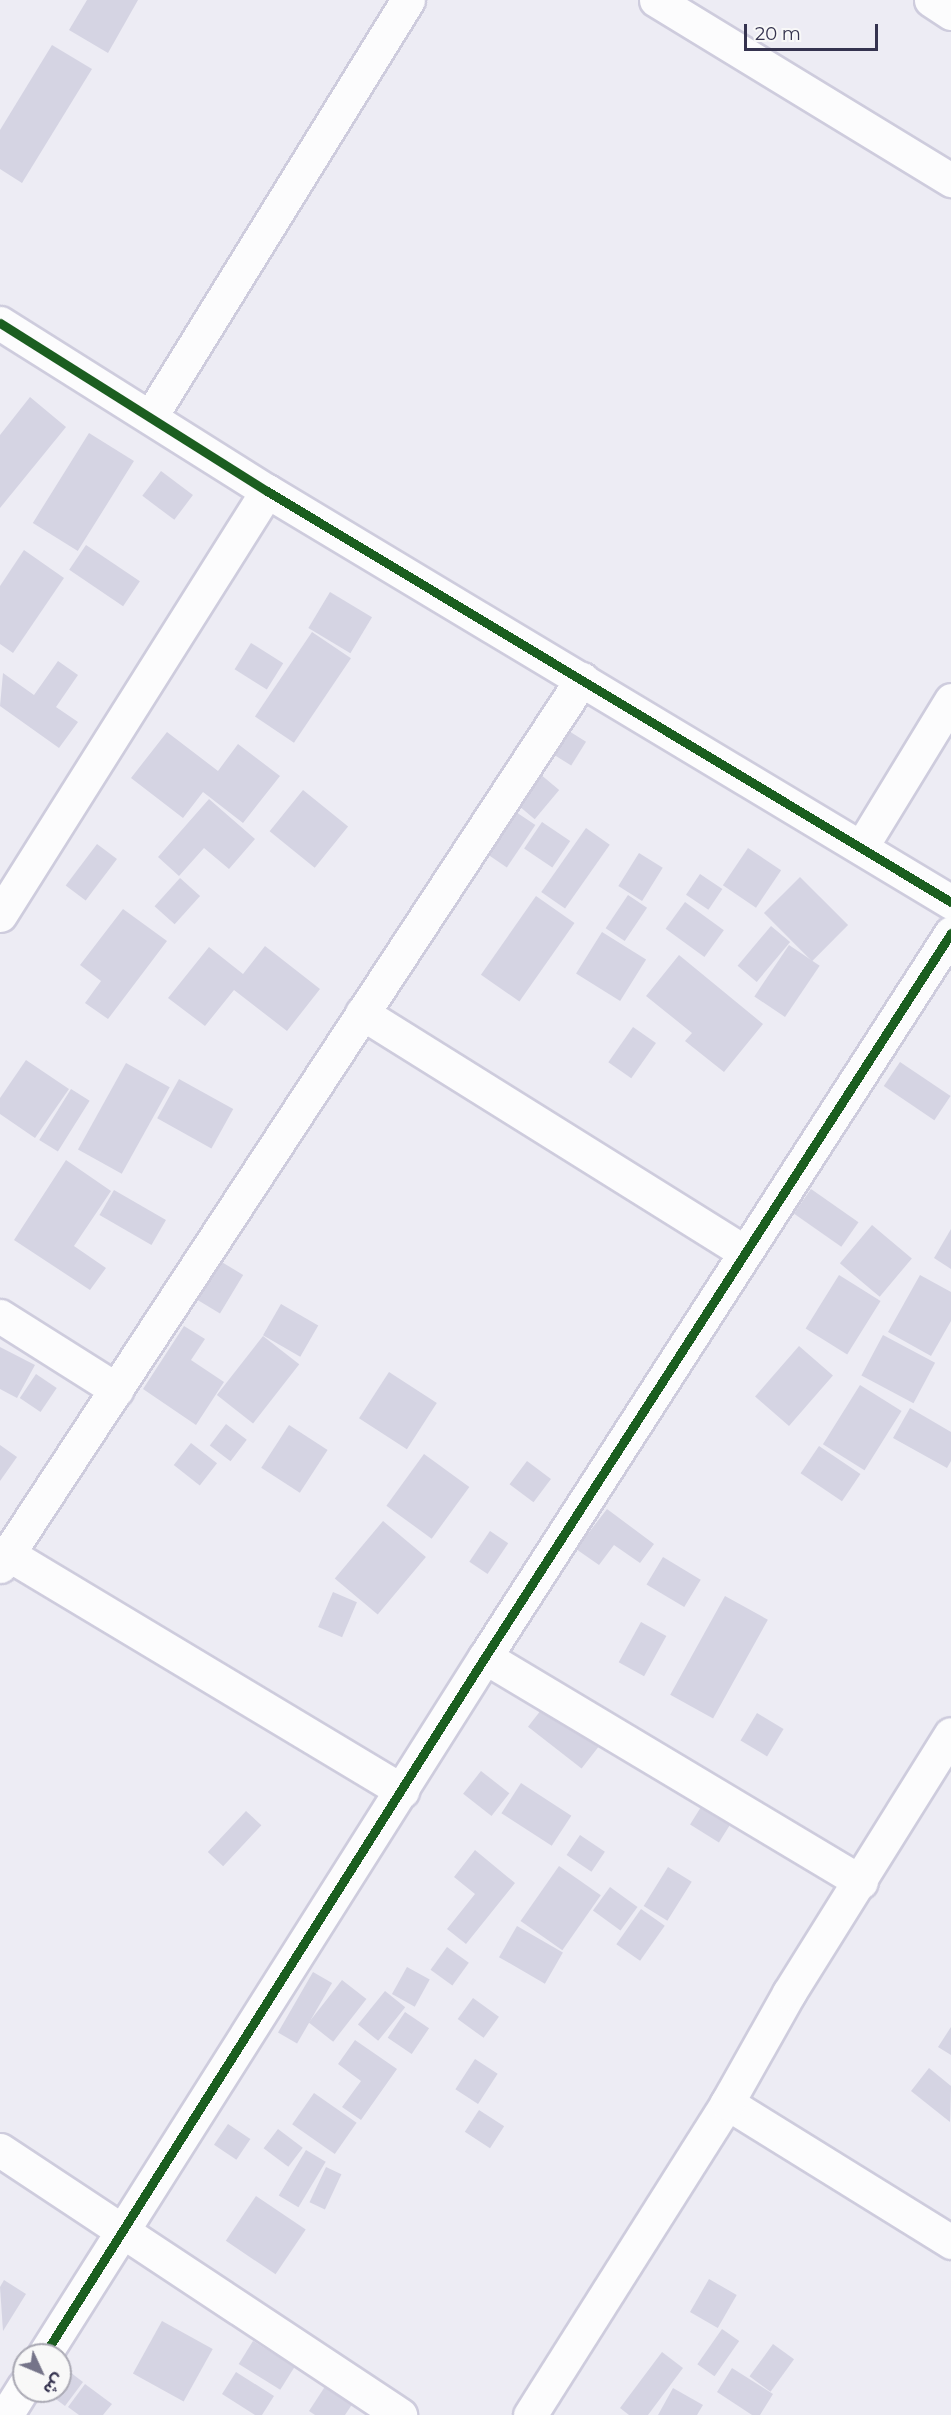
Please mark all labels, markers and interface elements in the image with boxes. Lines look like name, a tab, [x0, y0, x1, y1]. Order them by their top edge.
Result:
scale bar	[747, 12, 880, 50]
text: 20 m	[755, 23, 801, 45]
north arrow	[12, 2343, 72, 2403]
text: ش	[39, 2370, 68, 2399]

